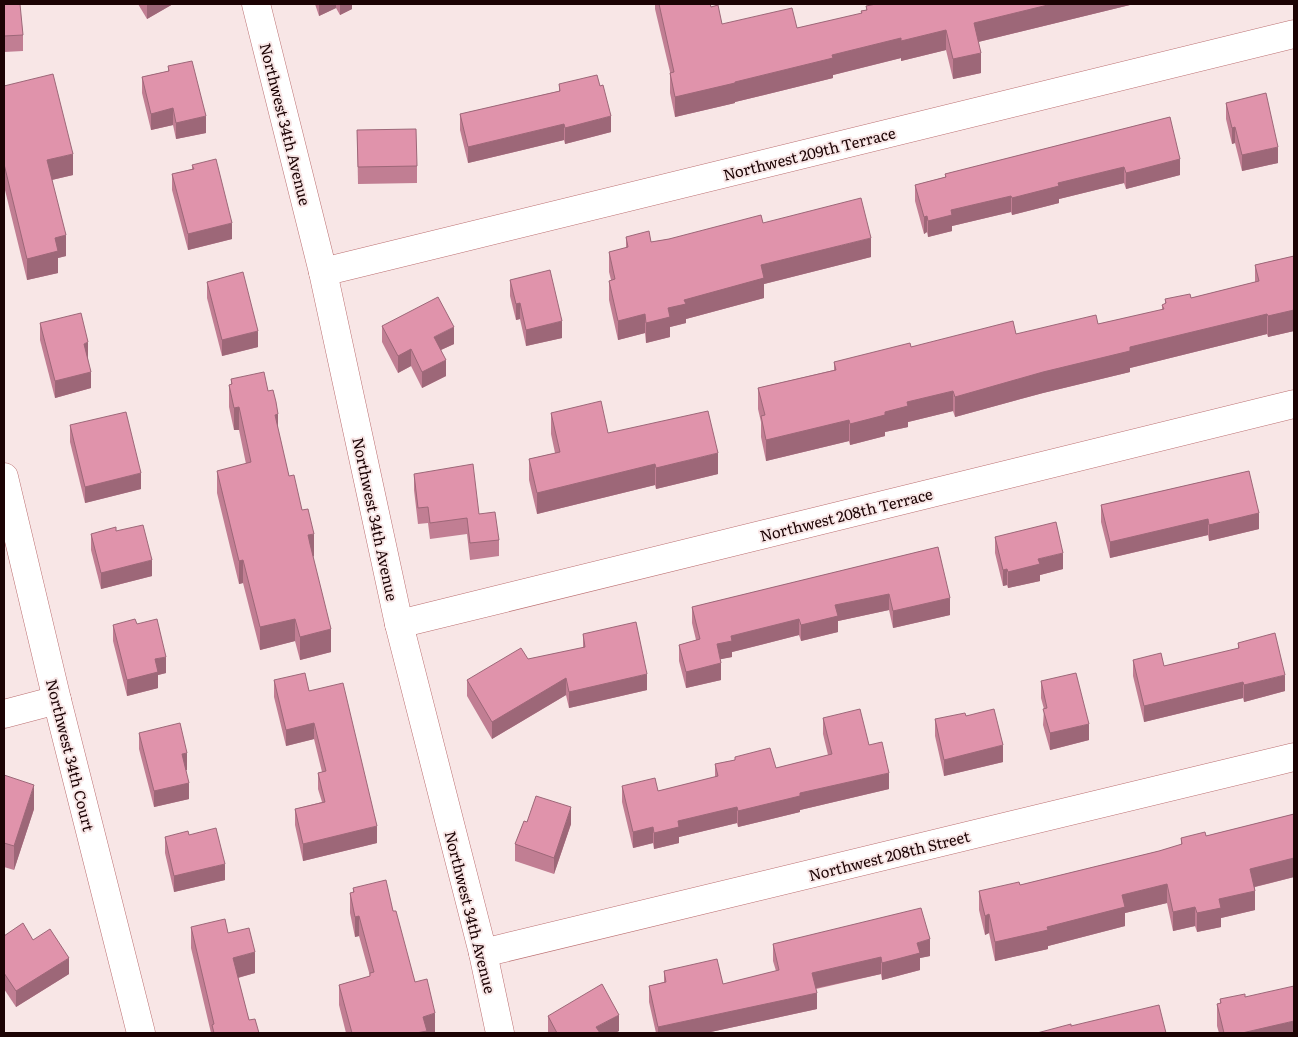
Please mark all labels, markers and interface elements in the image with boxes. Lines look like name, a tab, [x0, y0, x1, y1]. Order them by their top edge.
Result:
street label: Northwest 34th Avenue	[255, 40, 317, 208]
street label: Northwest 209th Terrace	[720, 120, 898, 186]
street label: Northwest 34th Avenue	[347, 435, 405, 603]
street label: Northwest 208th Terrace	[757, 481, 935, 547]
street label: Northwest 34th Court	[41, 677, 101, 833]
street label: Northwest 208th Street	[806, 824, 972, 886]
street label: Northwest 34th Avenue	[440, 828, 502, 996]

